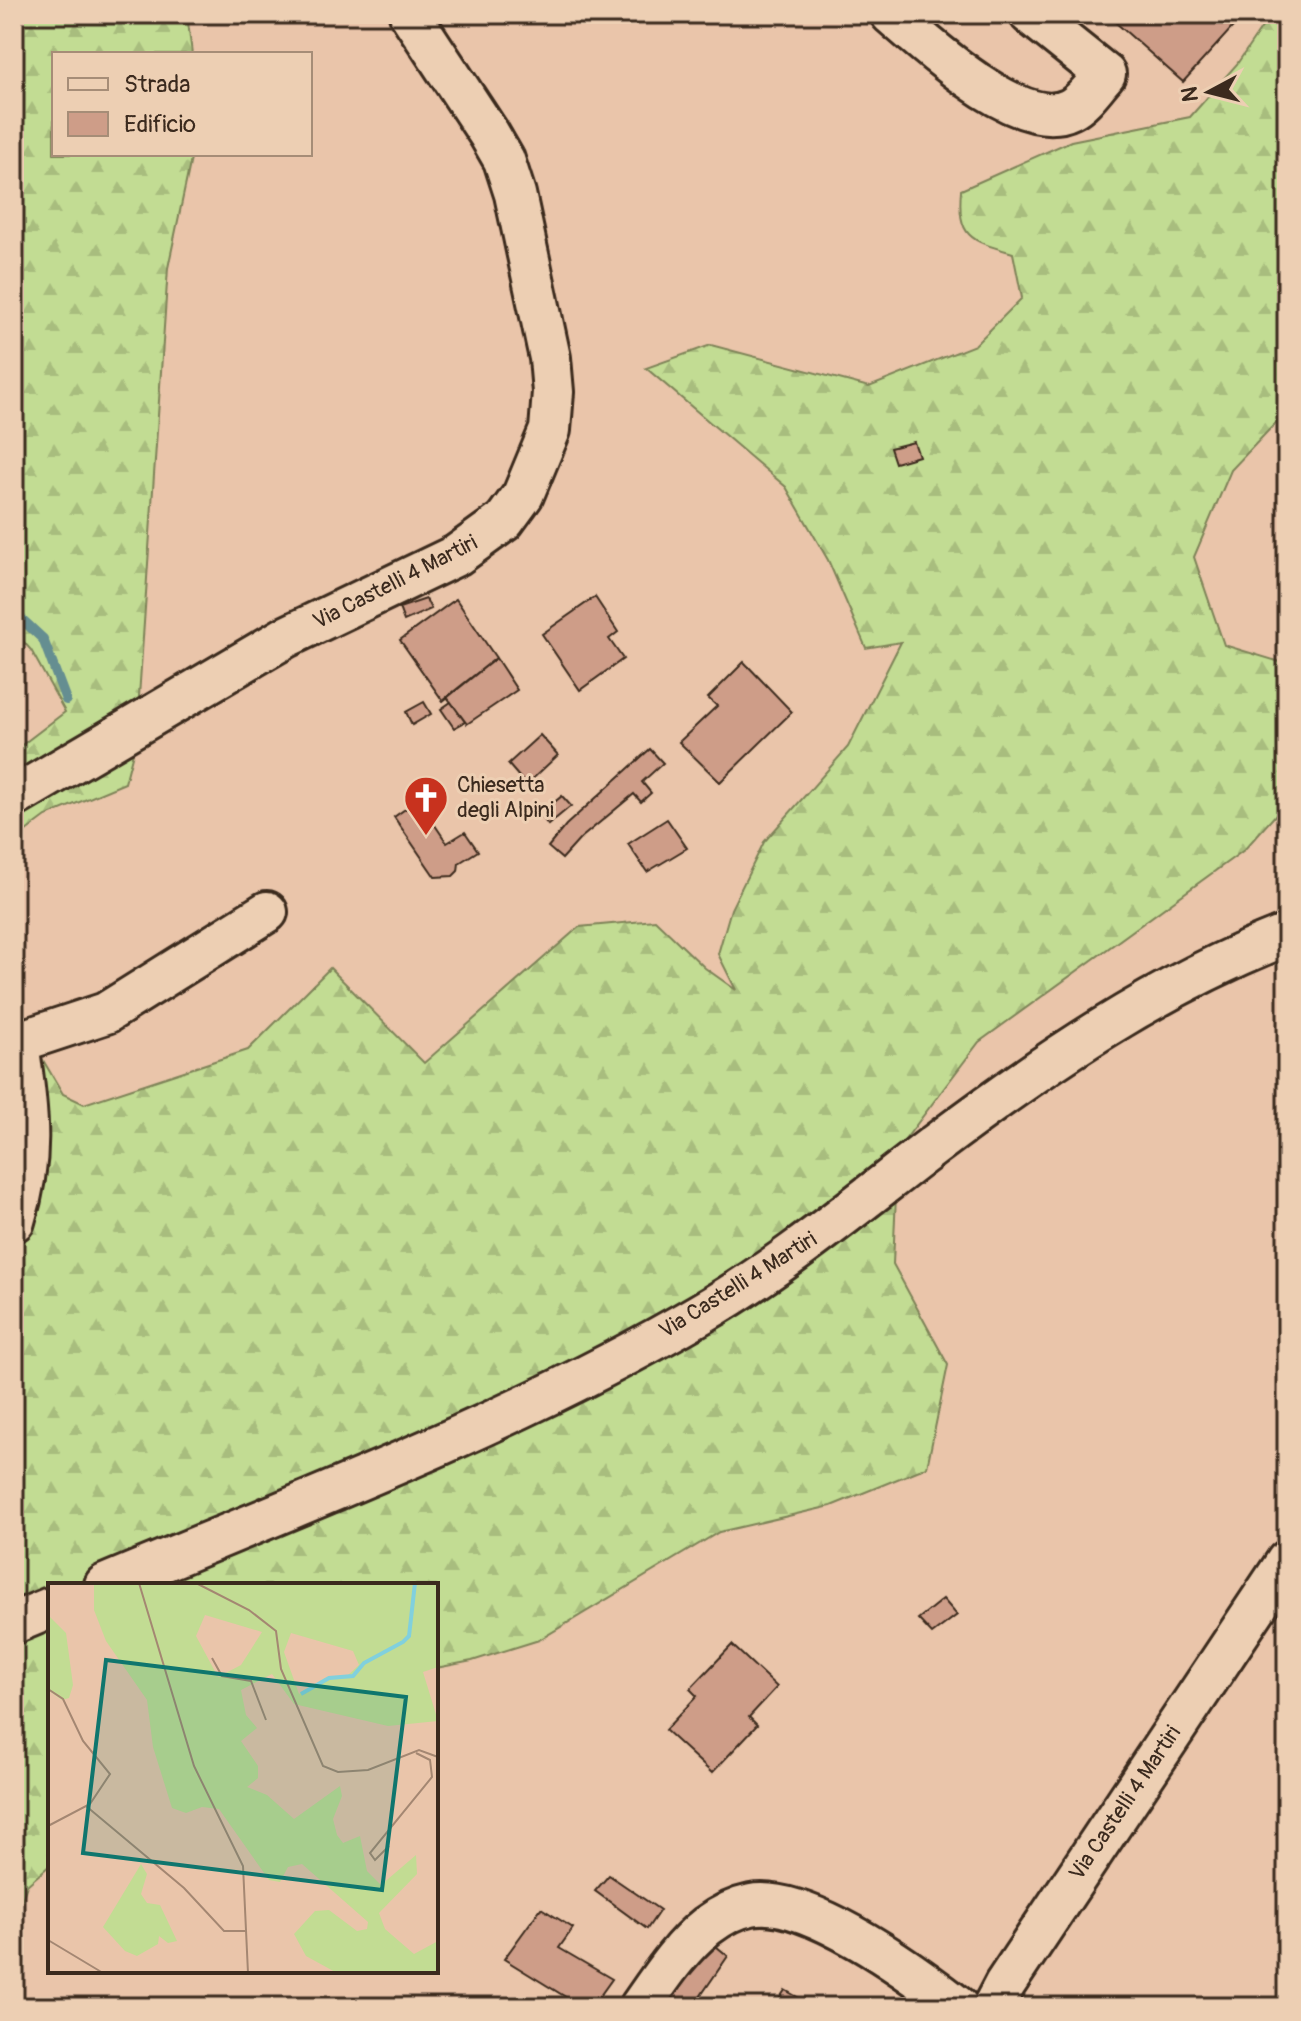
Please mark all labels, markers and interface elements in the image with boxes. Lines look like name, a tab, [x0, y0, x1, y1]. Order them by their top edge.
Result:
legend	[52, 52, 312, 156]
north arrow	[1169, 52, 1249, 132]
text: Strada	[124, 70, 190, 99]
text: N	[1175, 85, 1205, 103]
text: Edificio	[124, 110, 196, 139]
street label: Via Castelli 4 Martiri	[308, 528, 482, 635]
place label: Chiesetta degli Alpini	[457, 771, 554, 824]
church icon: Chiesetta degli Alpini	[402, 774, 450, 837]
street label: Via Castelli 4 Martiri	[654, 1225, 822, 1345]
inset map	[48, 1583, 438, 1973]
street label: Via Castelli 4 Martiri	[1063, 1720, 1187, 1886]

